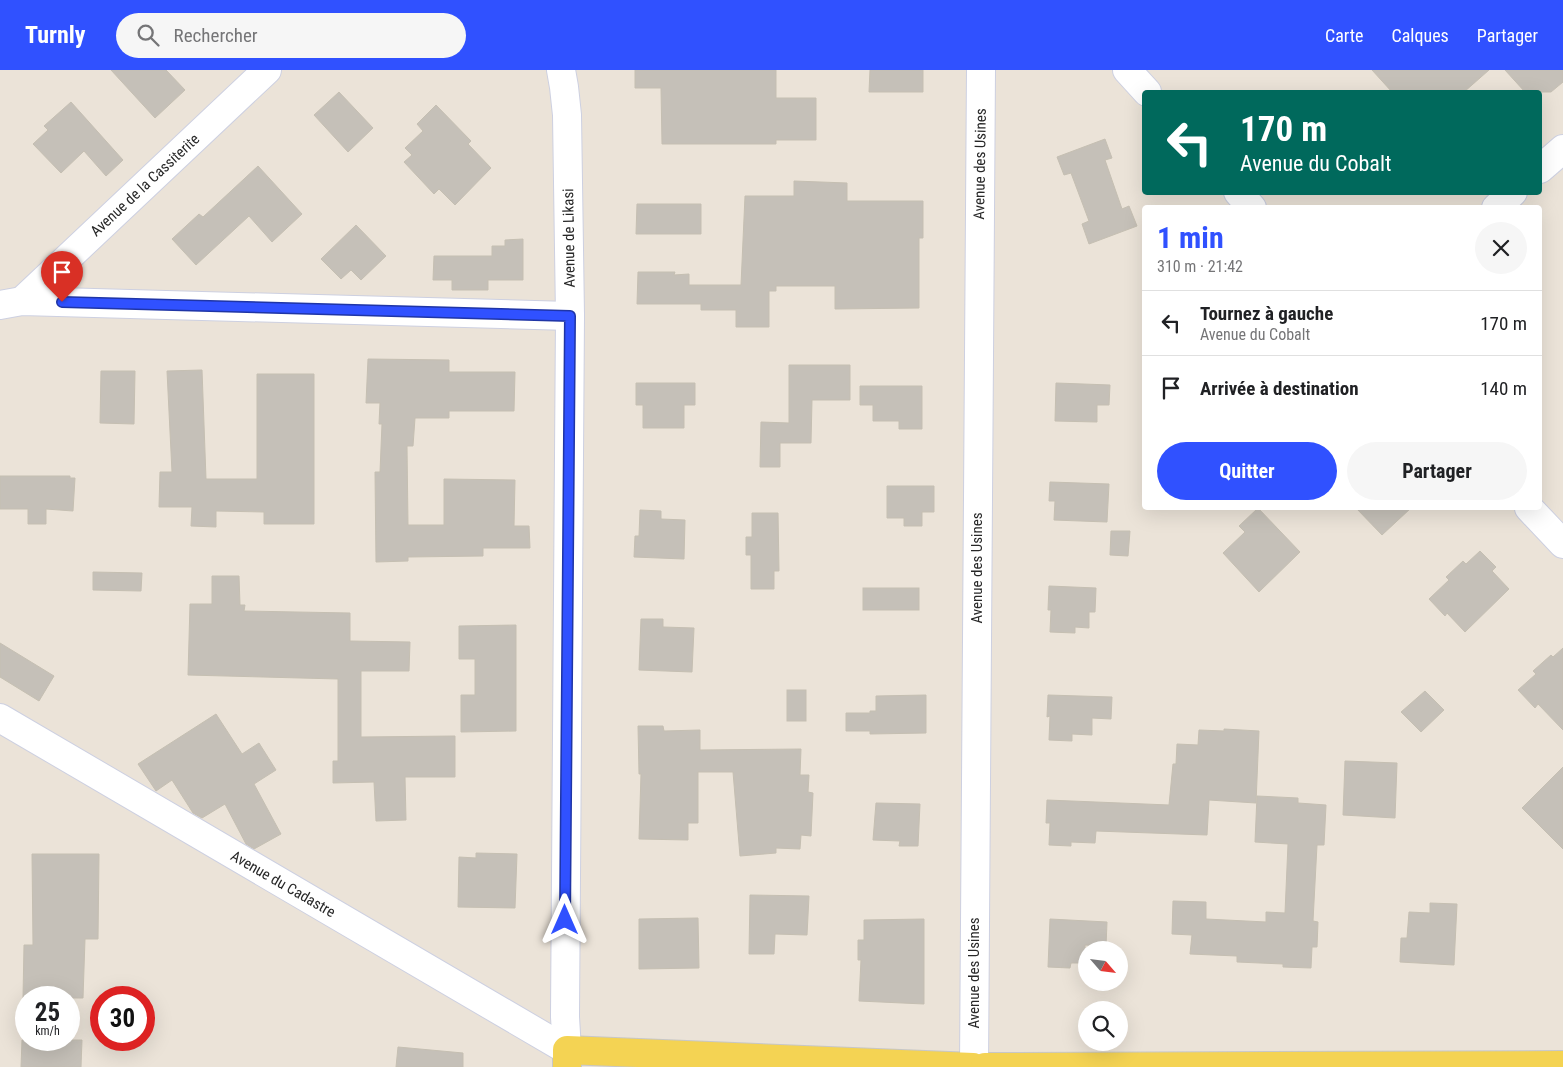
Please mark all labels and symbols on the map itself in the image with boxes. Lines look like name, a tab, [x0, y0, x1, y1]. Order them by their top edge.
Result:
street label: Avenue des Usines	[970, 108, 990, 220]
street label: Avenue de la Cassiterite	[87, 130, 203, 240]
street label: Avenue de Likasi	[559, 188, 579, 288]
pin	[41, 251, 83, 302]
street label: Avenue des Usines	[968, 512, 986, 624]
street label: Avenue du Cadastre	[227, 847, 339, 921]
position arrow	[538, 893, 590, 945]
street label: Avenue des Usines	[965, 917, 983, 1029]
north arrow	[1078, 941, 1128, 991]
speed limit sign: 30	[90, 986, 155, 1051]

